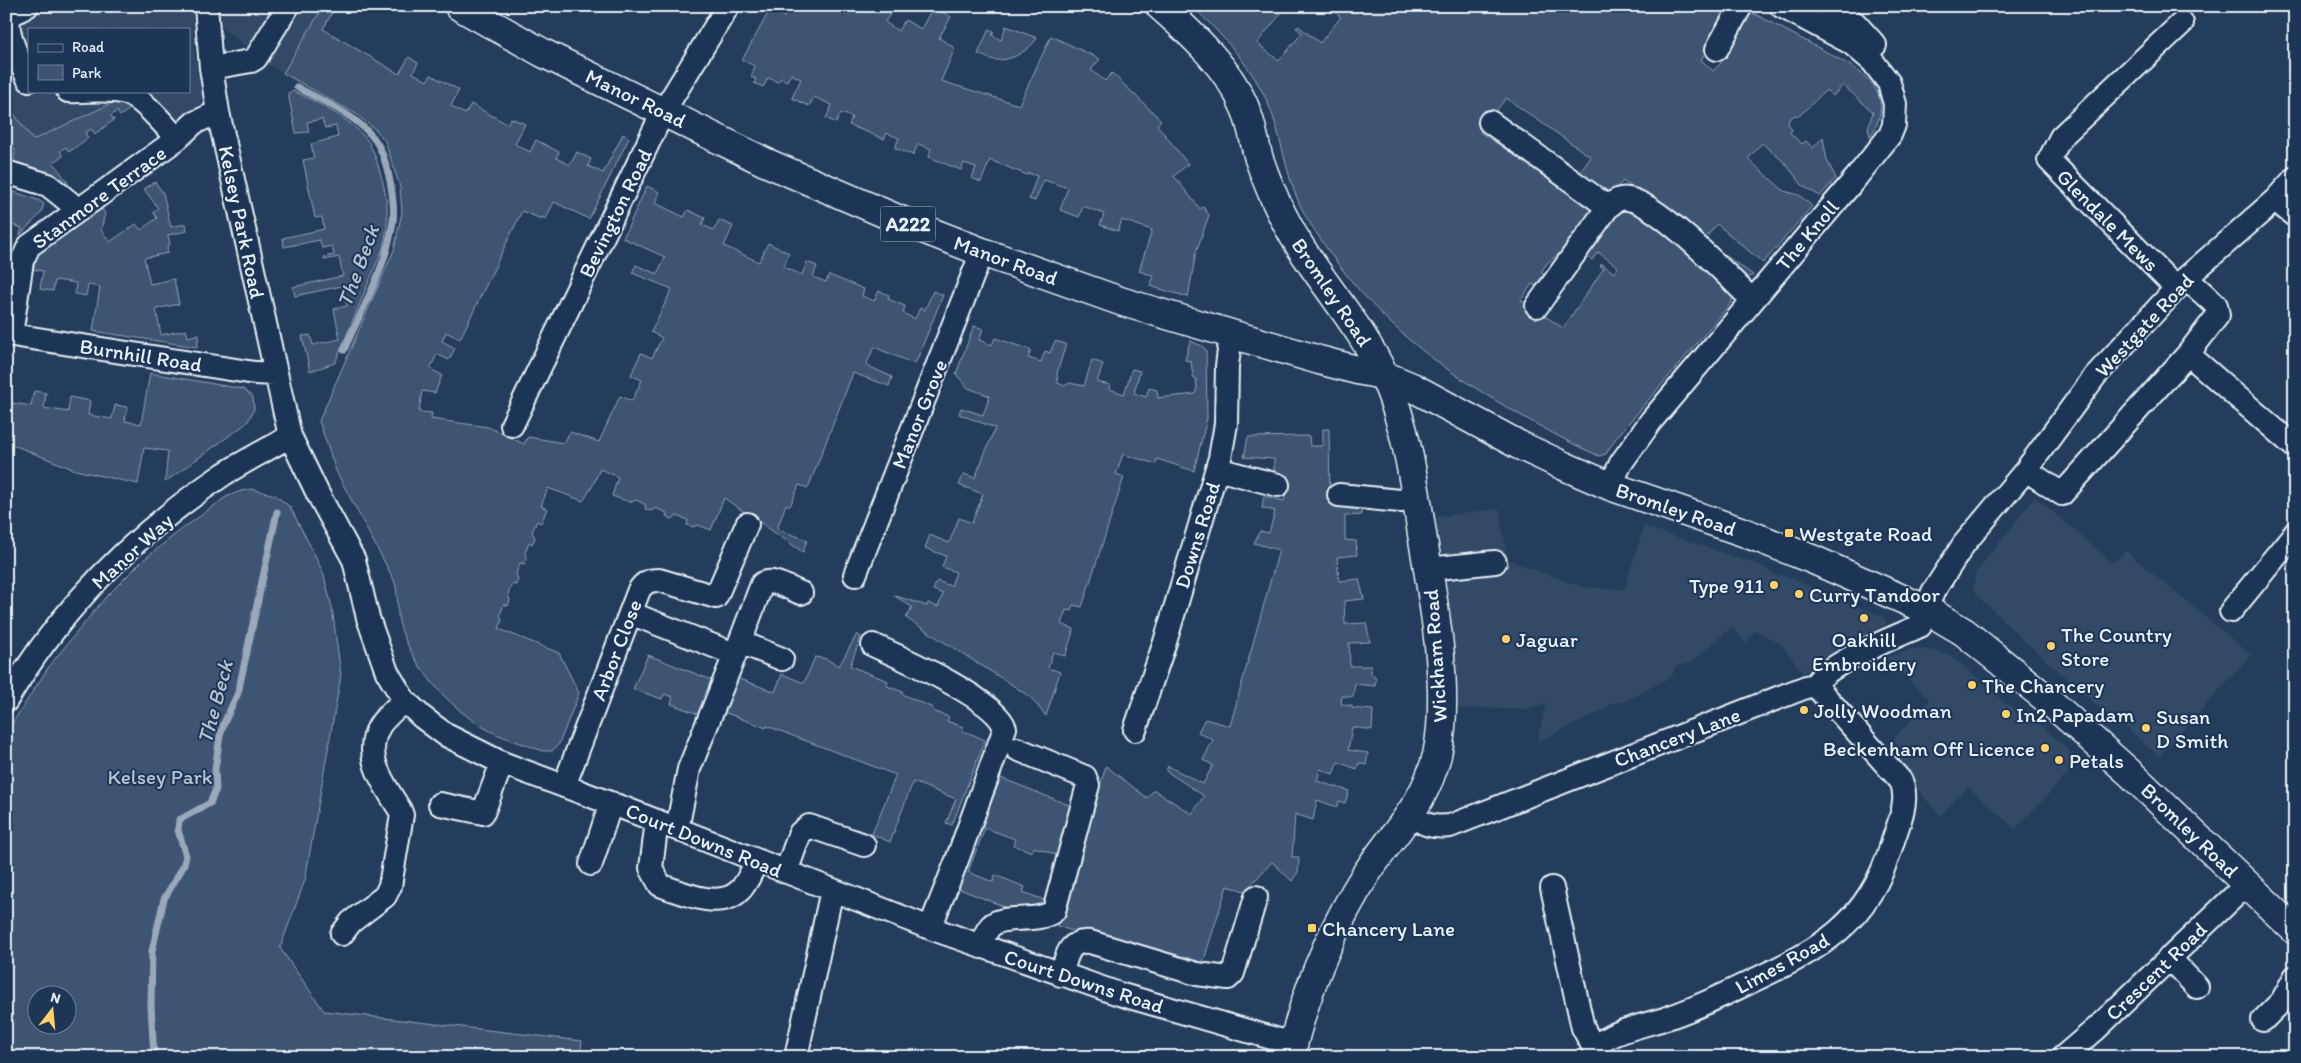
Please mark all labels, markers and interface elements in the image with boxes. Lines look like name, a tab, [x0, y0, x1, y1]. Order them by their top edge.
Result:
legend	[28, 28, 190, 92]
text: Road	[72, 38, 105, 56]
street label: Manor Road	[582, 63, 691, 133]
text: Park	[72, 64, 102, 82]
street label: Stanmore Terrace	[27, 140, 171, 254]
street label: Kelsey Park Road	[214, 143, 271, 301]
street label: Bevington Road	[573, 144, 657, 281]
street label: Glendale Mews	[2052, 164, 2164, 276]
street label: The Knoll	[1770, 194, 1844, 275]
road number: A222	[880, 206, 936, 242]
water label: The Beck	[331, 220, 386, 311]
street label: Manor Road	[951, 230, 1062, 291]
street label: Bromley Road	[1287, 233, 1377, 351]
street label: Westgate Road	[2089, 268, 2199, 382]
street label: Burnhill Road	[78, 333, 205, 377]
street label: Manor Grove	[886, 356, 952, 472]
street label: Bromley Road	[1613, 477, 1739, 541]
street label: Downs Road	[1169, 478, 1225, 591]
street label: Manor Way	[86, 508, 178, 594]
place label: Westgate Road	[1799, 521, 1932, 546]
marker: Westgate Road	[1783, 527, 1795, 539]
place label: Type 911	[1689, 573, 1764, 598]
marker: Type 911	[1768, 579, 1780, 591]
place label: Curry Tandoor	[1809, 582, 1940, 607]
marker: Curry Tandoor	[1793, 588, 1805, 600]
street label: Wickham Road	[1418, 589, 1452, 723]
street label: Arbor Close	[585, 596, 647, 704]
marker: Oakhill Embroidery	[1858, 612, 1870, 624]
place label: The Country Store	[2061, 622, 2172, 671]
place label: Jaguar	[1516, 627, 1578, 652]
place label: Oakhill Embroidery	[1812, 627, 1916, 676]
marker: Jaguar	[1500, 633, 1512, 645]
marker: The Country Store	[2045, 640, 2057, 652]
water label: The Beck	[191, 656, 240, 747]
place label: The Chancery	[1982, 673, 2104, 698]
marker: The Chancery	[1966, 679, 1978, 691]
place label: Jolly Woodman	[1814, 698, 1952, 723]
street label: Chancery Lane	[1610, 701, 1744, 773]
place label: In2 Papadam	[2016, 702, 2135, 727]
marker: Jolly Woodman	[1798, 704, 1810, 716]
place label: Susan D Smith	[2156, 704, 2229, 753]
marker: In2 Papadam	[2000, 708, 2012, 720]
marker: Susan D Smith	[2140, 722, 2152, 734]
place label: Beckenham Off Licence	[1823, 736, 2035, 761]
marker: Beckenham Off Licence	[2039, 742, 2051, 754]
place label: Petals	[2069, 748, 2124, 773]
marker: Petals	[2053, 754, 2065, 766]
park label: Kelsey Park	[107, 764, 213, 789]
street label: Bromley Road	[2136, 777, 2244, 883]
street label: Court Downs Road	[622, 797, 786, 883]
place label: Chancery Lane	[1322, 916, 1455, 941]
street label: Crescent Road	[2100, 916, 2212, 1025]
marker: Chancery Lane	[1306, 922, 1318, 934]
street label: Limes Road	[1731, 927, 1834, 999]
street label: Court Downs Road	[1001, 943, 1167, 1019]
north arrow	[28, 986, 78, 1036]
text: N	[49, 989, 62, 1007]

